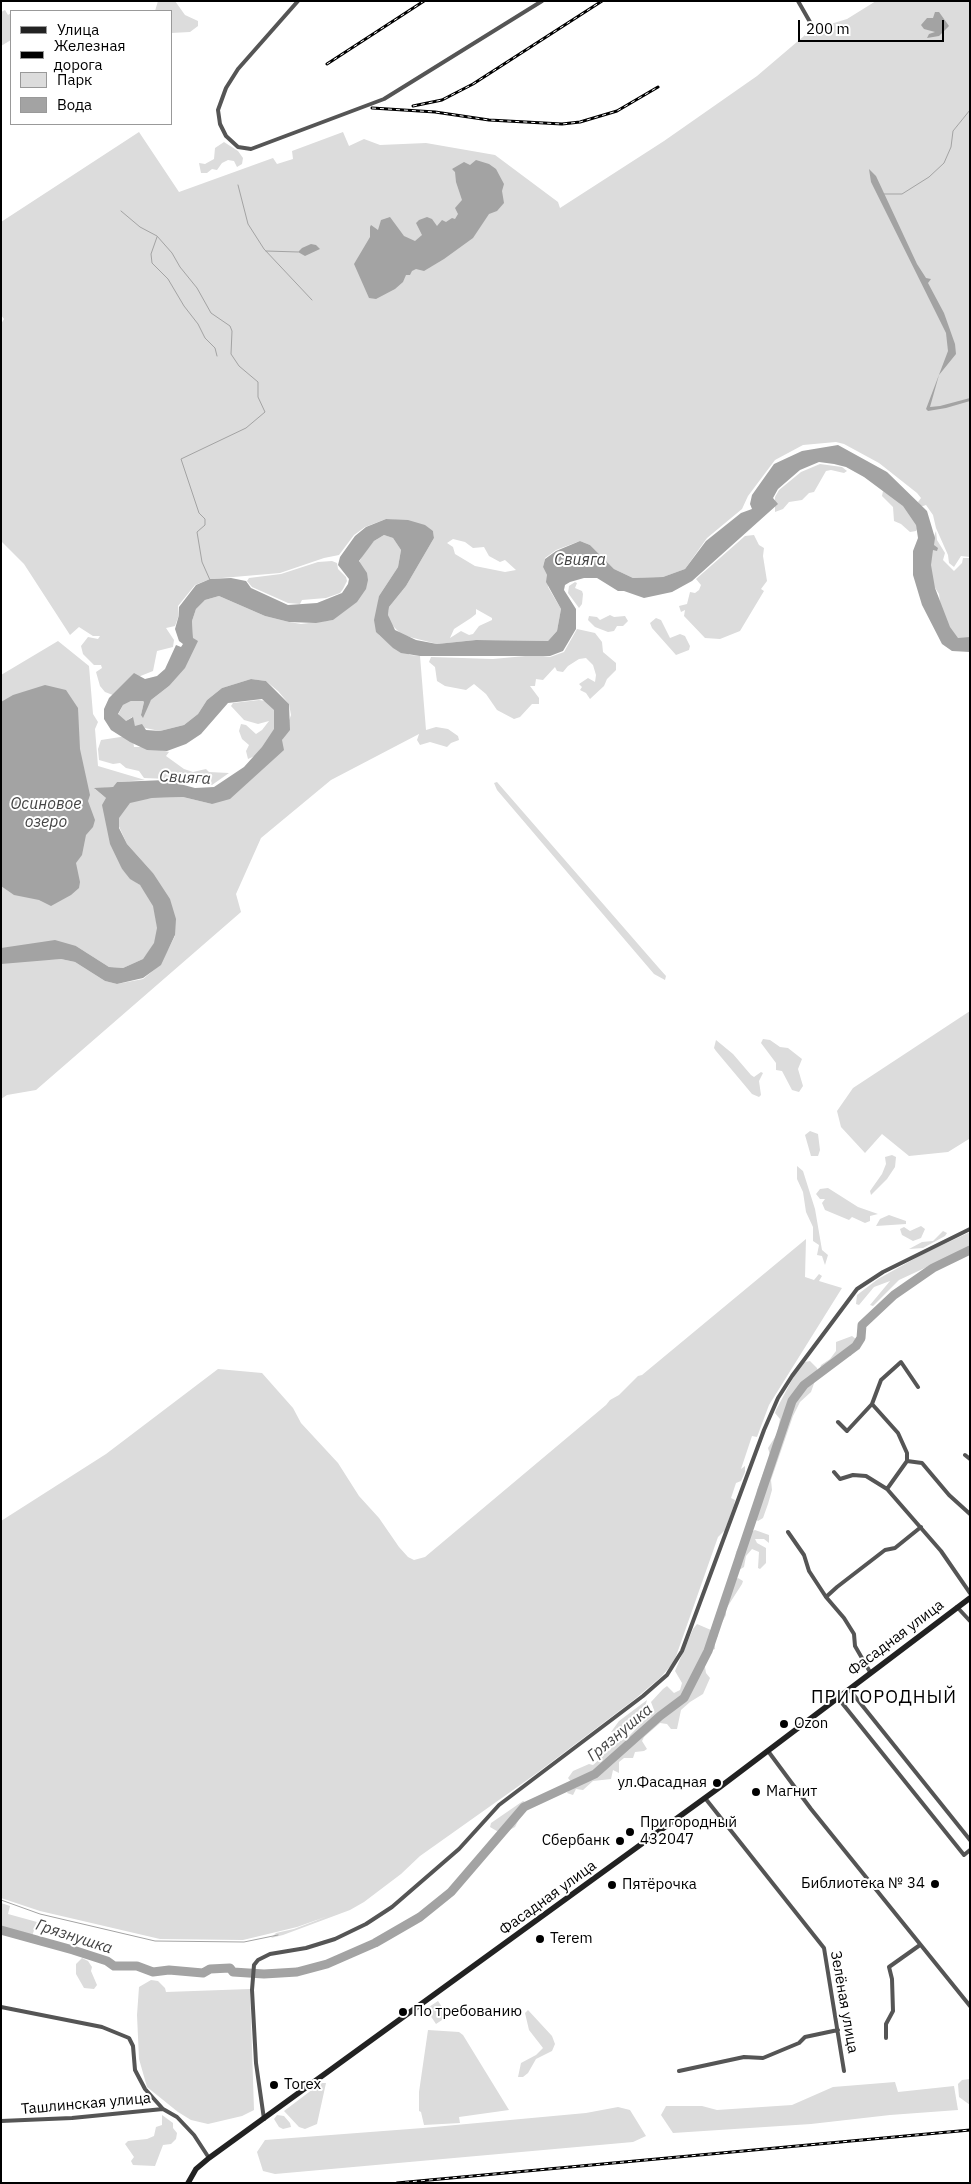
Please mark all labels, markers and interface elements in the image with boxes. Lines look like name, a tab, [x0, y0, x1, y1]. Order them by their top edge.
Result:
legend	[10, 10, 172, 125]
scale bar	[801, 10, 947, 42]
text: 200 m	[806, 19, 850, 38]
text: Улица	[57, 20, 99, 39]
text: Железная дорога	[54, 36, 125, 74]
text: Парк	[57, 70, 92, 89]
text: Вода	[57, 95, 92, 114]
water label: Свияга	[554, 550, 606, 570]
water label: Свияга	[159, 767, 211, 789]
water label: Осиновое озеро	[11, 794, 81, 832]
street label: Фасадная улица	[844, 1596, 948, 1680]
district label: ПРИГОРОДНЫЙ	[810, 1687, 958, 1709]
water label: Грязнушка	[583, 1700, 657, 1766]
place label: Ozon	[794, 1715, 828, 1733]
marker: Ozon	[778, 1718, 790, 1730]
place label: ул.Фасадная	[618, 1774, 707, 1792]
marker: ул.Фасадная	[711, 1777, 723, 1789]
place label: Магнит	[766, 1783, 817, 1801]
marker: Магнит	[750, 1786, 762, 1798]
place label: Пригородный 432047	[640, 1814, 737, 1849]
marker: Пригородный 432047	[624, 1826, 636, 1838]
place label: Сбербанк	[542, 1832, 610, 1850]
marker: Сбербанк	[614, 1835, 626, 1847]
street label: Фасадная улица	[496, 1857, 600, 1939]
place label: Библиотека № 34	[801, 1875, 925, 1893]
place label: Пятёрочка	[622, 1876, 697, 1894]
marker: Библиотека № 34	[929, 1878, 941, 1890]
marker: Пятёрочка	[606, 1879, 618, 1891]
water label: Грязнушка	[33, 1916, 115, 1958]
place label: Terem	[550, 1930, 593, 1948]
marker: Terem	[534, 1933, 546, 1945]
street label: Зелёная улица	[826, 1949, 862, 2055]
place label: По требованию	[413, 2003, 522, 2021]
marker: По требованию	[397, 2006, 409, 2018]
place label: Torex	[284, 2076, 321, 2094]
marker: Torex	[268, 2079, 280, 2091]
street label: Ташлинская улица	[20, 2089, 152, 2119]

